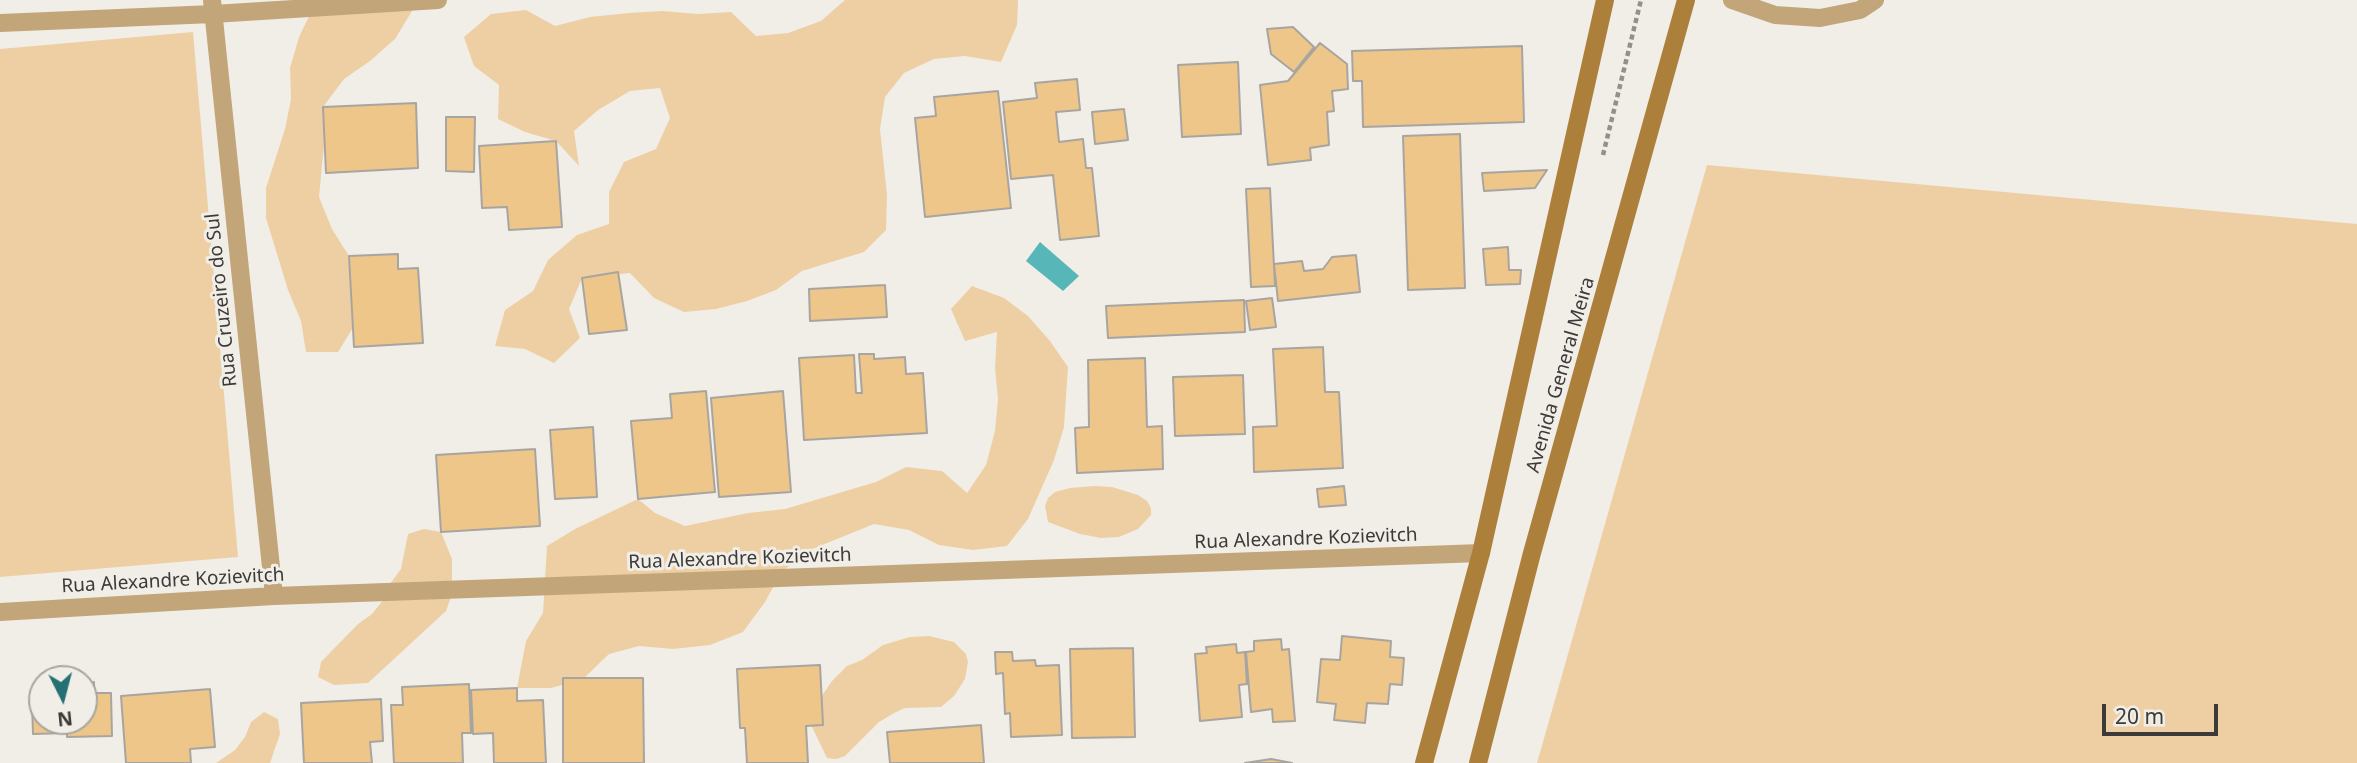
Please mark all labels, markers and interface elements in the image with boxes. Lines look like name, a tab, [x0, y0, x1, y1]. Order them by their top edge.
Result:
street label: Rua Cruzeiro do Sul	[202, 212, 242, 388]
street label: Avenida General Meira	[1522, 275, 1600, 475]
street label: Rua Alexandre Kozievitch	[1194, 524, 1418, 554]
street label: Rua Alexandre Kozievitch	[628, 544, 852, 574]
street label: Rua Alexandre Kozievitch	[61, 564, 285, 598]
north arrow	[28, 665, 98, 735]
scale bar	[2105, 690, 2220, 734]
text: 20 m	[2115, 702, 2164, 730]
text: N	[56, 705, 74, 733]

